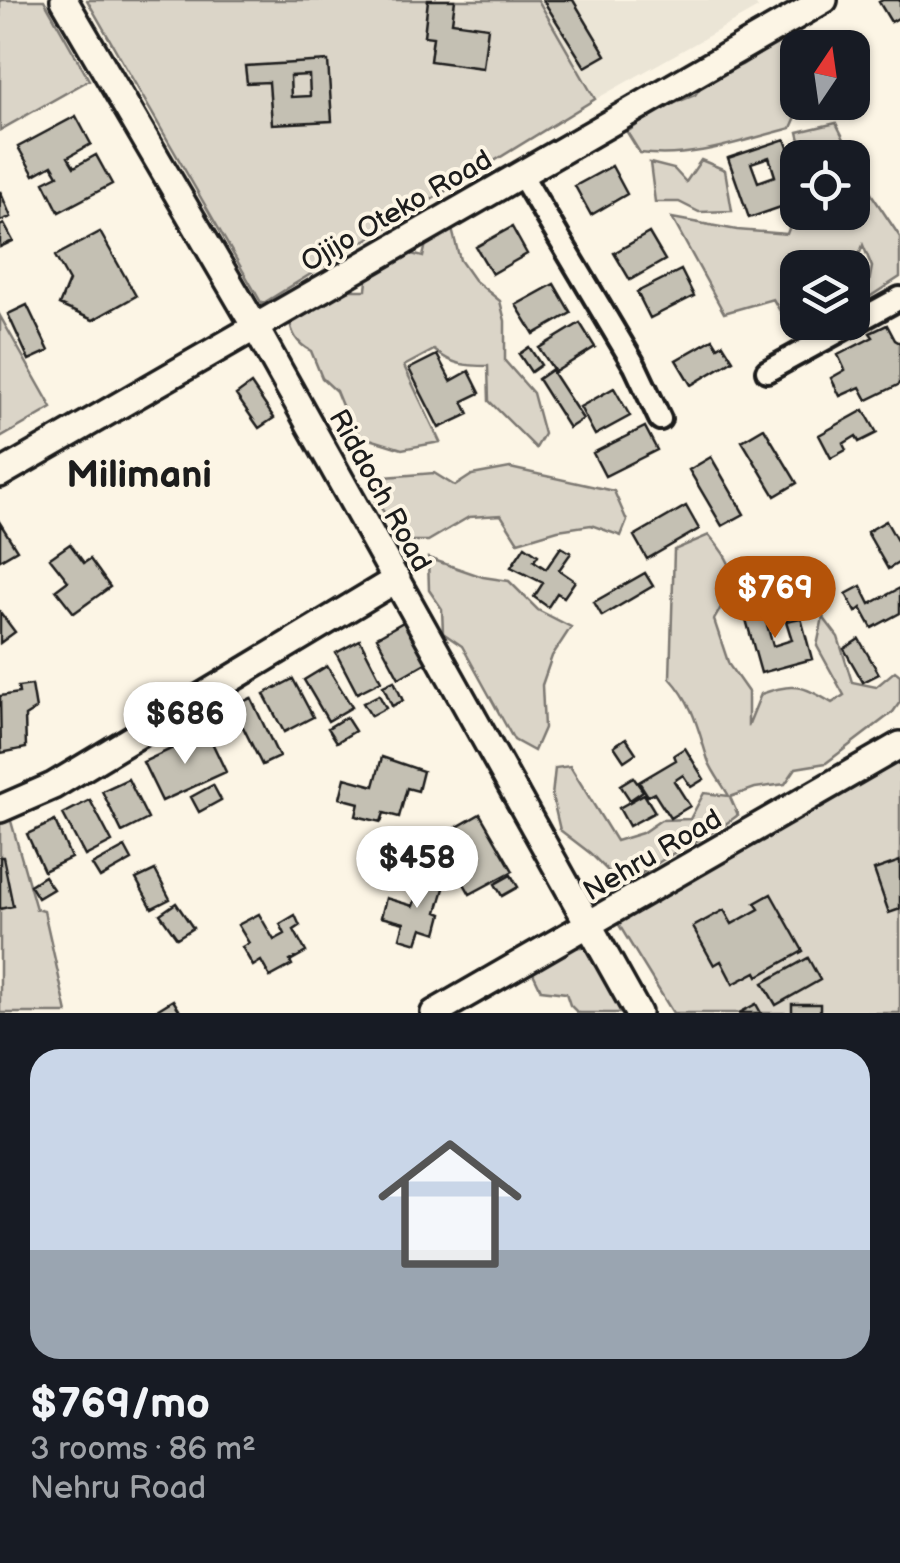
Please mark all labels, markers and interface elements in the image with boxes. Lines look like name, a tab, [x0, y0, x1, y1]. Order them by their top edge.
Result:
north arrow	[780, 30, 870, 120]
map controls	[780, 30, 870, 340]
button: locate	[780, 140, 870, 230]
street label: Ojijo Oteko Road	[295, 143, 498, 279]
button: layers	[780, 250, 870, 340]
street label: Riddoch Road	[322, 404, 438, 577]
district label: Milimani	[66, 453, 212, 498]
pin: $769	[716, 556, 834, 641]
text: $769	[737, 569, 813, 608]
pin: $686	[126, 682, 244, 767]
text: $686	[145, 695, 225, 734]
street label: Nehru Road	[578, 802, 728, 908]
pin: $458	[358, 826, 476, 911]
text: $458	[378, 839, 456, 878]
icon: home	[360, 1114, 540, 1294]
text: $769/mo	[30, 1379, 210, 1430]
text: 3 rooms · 86 m²	[30, 1430, 256, 1469]
text: Nehru Road	[30, 1469, 206, 1508]

